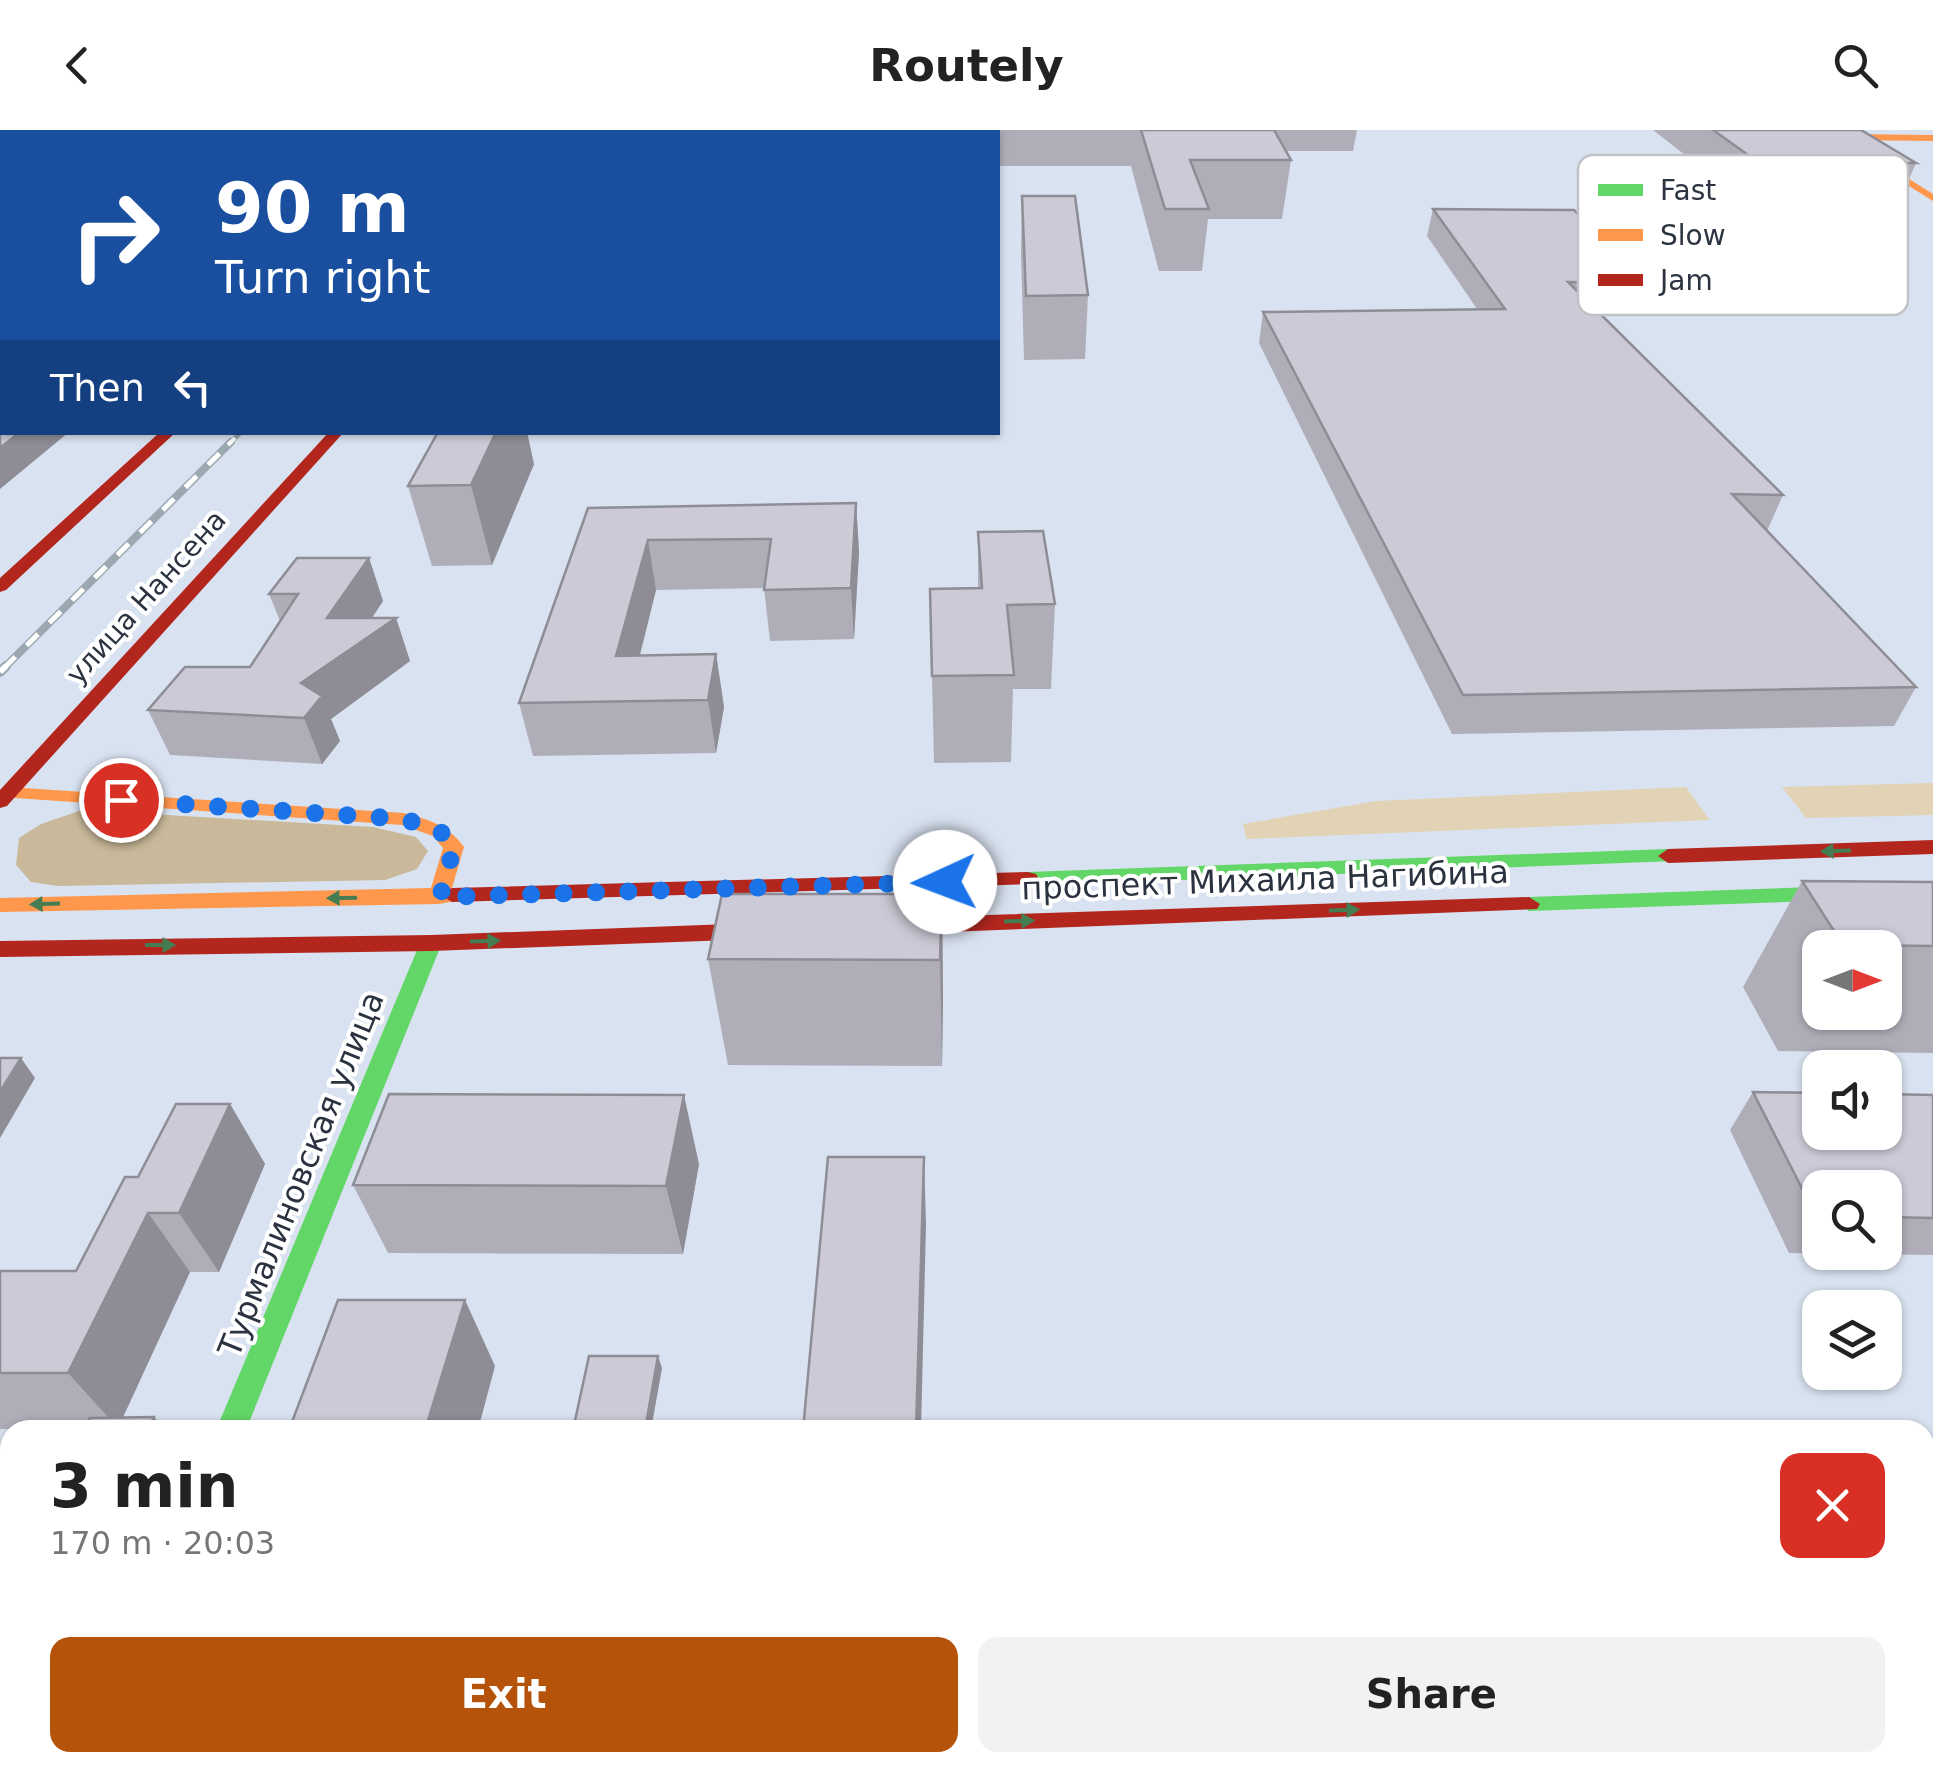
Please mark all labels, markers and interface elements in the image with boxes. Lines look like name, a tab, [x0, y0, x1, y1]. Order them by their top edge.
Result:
icon: back	[50, 38, 105, 93]
icon: search	[1828, 38, 1883, 93]
text: Routely	[869, 39, 1064, 92]
legend	[1578, 155, 1908, 315]
text: 90 m	[215, 167, 410, 249]
icon: right	[50, 170, 180, 300]
text: Fast	[1660, 174, 1716, 207]
text: Slow	[1660, 219, 1726, 252]
text: Turn right	[215, 251, 430, 304]
text: Jam	[1658, 264, 1713, 297]
icon: left	[165, 360, 220, 415]
text: Then	[50, 366, 145, 410]
street label: улица Нансена	[59, 503, 233, 691]
pin	[79, 758, 164, 843]
icon: arrive	[94, 773, 149, 828]
position arrow	[893, 830, 997, 934]
one-way arrow	[1819, 843, 1851, 859]
street label: проспект Михаила Нагибина	[1021, 853, 1509, 907]
one-way arrow	[325, 890, 357, 906]
one-way arrow	[28, 896, 60, 912]
one-way arrow	[1329, 901, 1360, 917]
one-way arrow	[1004, 912, 1036, 928]
north arrow	[1802, 930, 1902, 1030]
map controls	[1802, 930, 1902, 1390]
one-way arrow	[469, 933, 501, 949]
one-way arrow	[144, 937, 176, 953]
street label: Турмалиновская улица	[210, 986, 392, 1363]
button: sound	[1802, 1050, 1902, 1150]
button: search	[1802, 1170, 1902, 1270]
button: layers	[1802, 1290, 1902, 1390]
text: 3 min	[50, 1451, 238, 1521]
button: close	[1780, 1453, 1885, 1558]
text: 170 m · 20:03	[50, 1524, 275, 1562]
button: Exit	[50, 1637, 958, 1752]
button: Share	[978, 1637, 1885, 1752]

